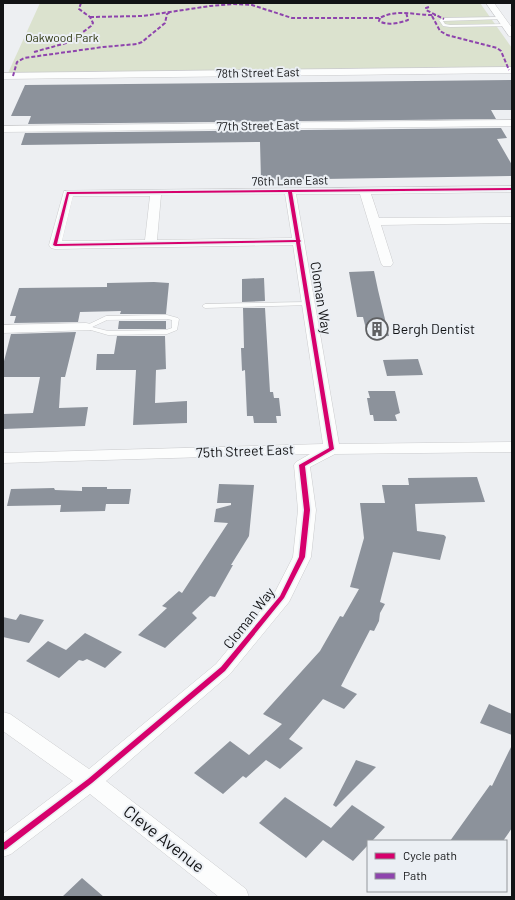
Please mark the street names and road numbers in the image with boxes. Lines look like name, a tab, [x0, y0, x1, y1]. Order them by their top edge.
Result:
street label: 78th Street East	[216, 64, 300, 80]
street label: 77th Street East	[216, 117, 300, 133]
street label: 76th Lane East	[251, 172, 328, 188]
street label: Cloman Way	[307, 260, 336, 336]
street label: 75th Street East	[196, 440, 294, 461]
street label: Cloman Way	[219, 583, 278, 652]
street label: Cleve Avenue	[120, 800, 209, 876]

